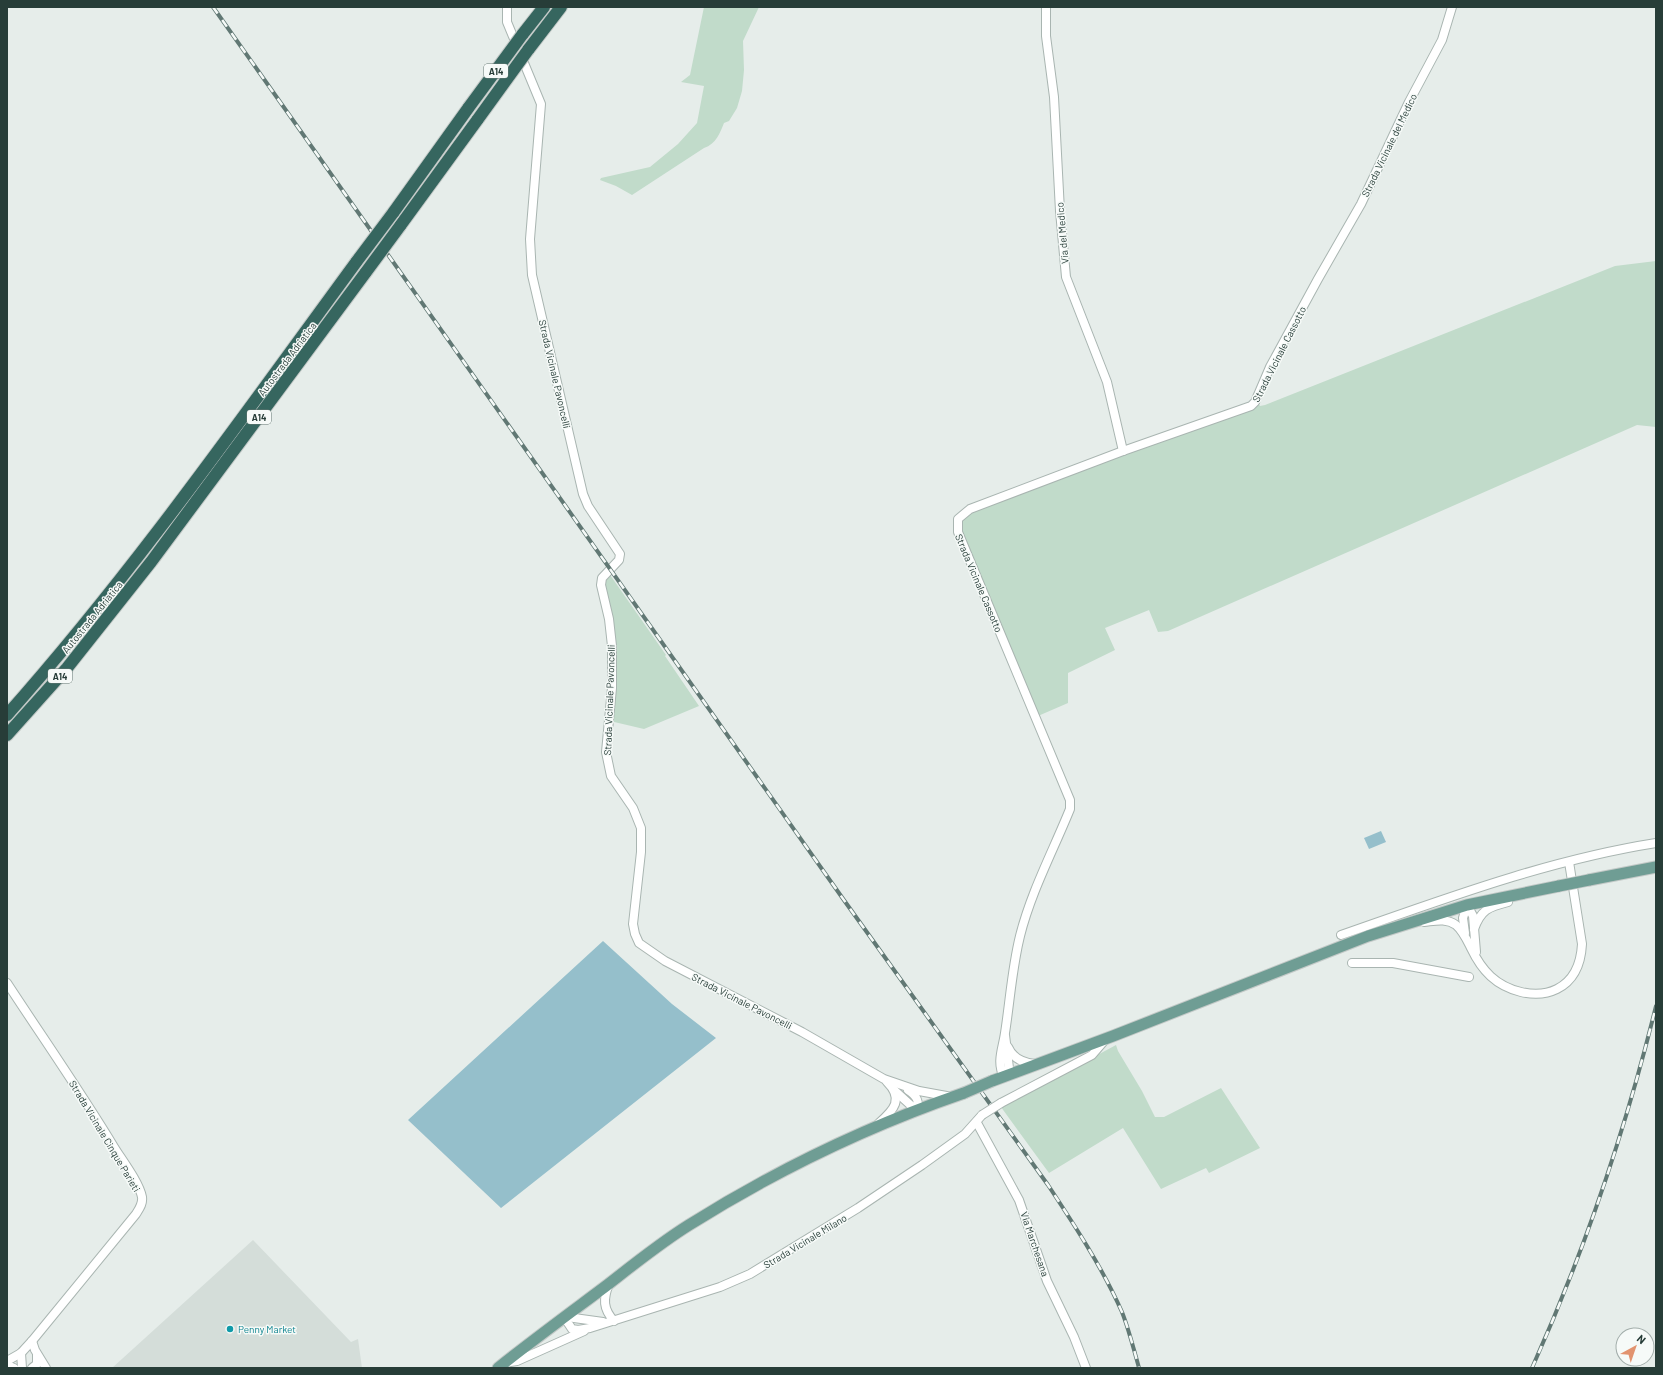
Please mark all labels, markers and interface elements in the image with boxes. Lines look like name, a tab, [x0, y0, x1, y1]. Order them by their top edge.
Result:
road number: A14	[484, 64, 508, 78]
street label: Strada Vicinale del Medico	[1359, 91, 1419, 199]
street label: Via del Medico	[1053, 202, 1071, 264]
street label: Strada Vicinale Cassotto	[1250, 304, 1308, 404]
street label: Strada Vicinale Pavoncelli	[537, 319, 573, 429]
street label: Autostrada Adriatica	[255, 320, 319, 398]
road number: A14	[247, 410, 271, 424]
street label: Strada Vicinale Cassotto	[953, 532, 1005, 634]
street label: Autostrada Adriatica	[59, 579, 125, 655]
street label: Strada Vicinale Pavoncelli	[601, 644, 617, 756]
road number: A14	[48, 669, 72, 683]
street label: Strada Vicinale Pavoncelli	[690, 970, 794, 1032]
street label: Strada Vicinale Cinque Parieti	[67, 1078, 143, 1194]
street label: Via Marchesana	[1018, 1210, 1052, 1278]
street label: Strada Vicinale Milano	[761, 1211, 849, 1271]
place label: Penny Market	[238, 1323, 296, 1335]
marker: Penny Market	[225, 1324, 235, 1334]
north arrow	[1615, 1327, 1655, 1367]
text: N	[1635, 1332, 1649, 1346]

